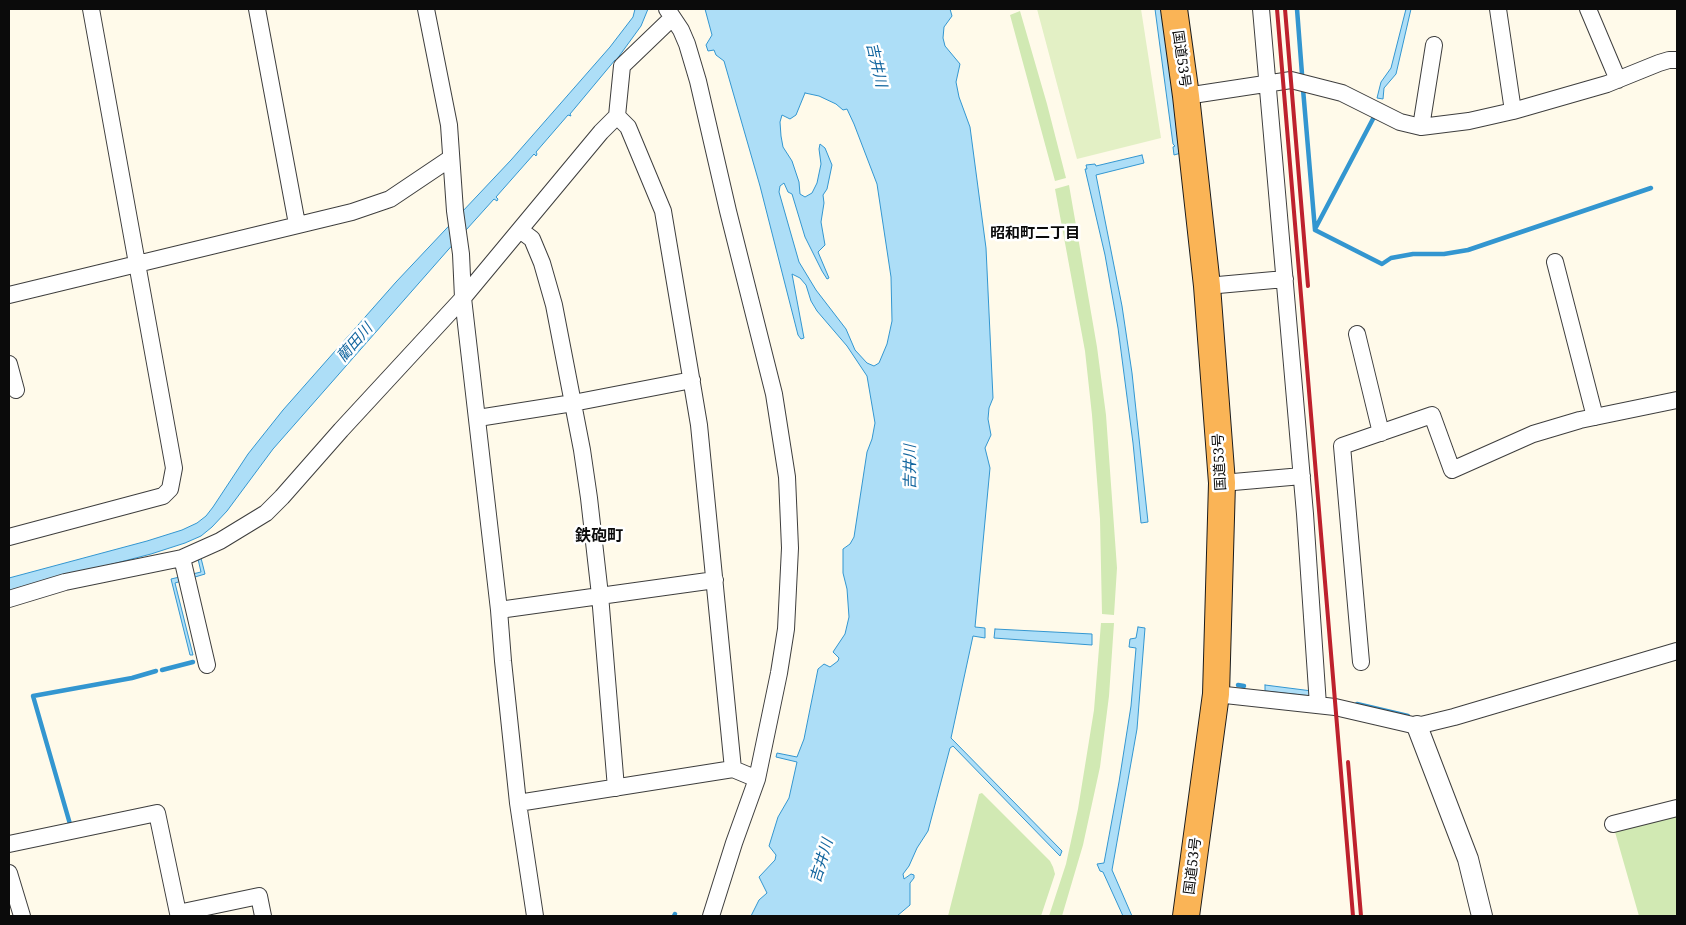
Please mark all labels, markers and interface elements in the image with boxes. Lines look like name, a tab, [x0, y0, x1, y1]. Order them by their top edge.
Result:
street label: 国道53号	[1169, 29, 1193, 89]
water label: 吉井川	[862, 41, 890, 89]
district label: 昭和町二丁目	[990, 225, 1080, 243]
water label: 藺田川	[333, 320, 377, 366]
street label: 国道53号	[1210, 433, 1230, 491]
water label: 吉井川	[902, 445, 920, 489]
district label: 鉄砲町	[575, 526, 623, 546]
street label: 国道53号	[1181, 836, 1205, 896]
water label: 吉井川	[807, 837, 837, 885]

